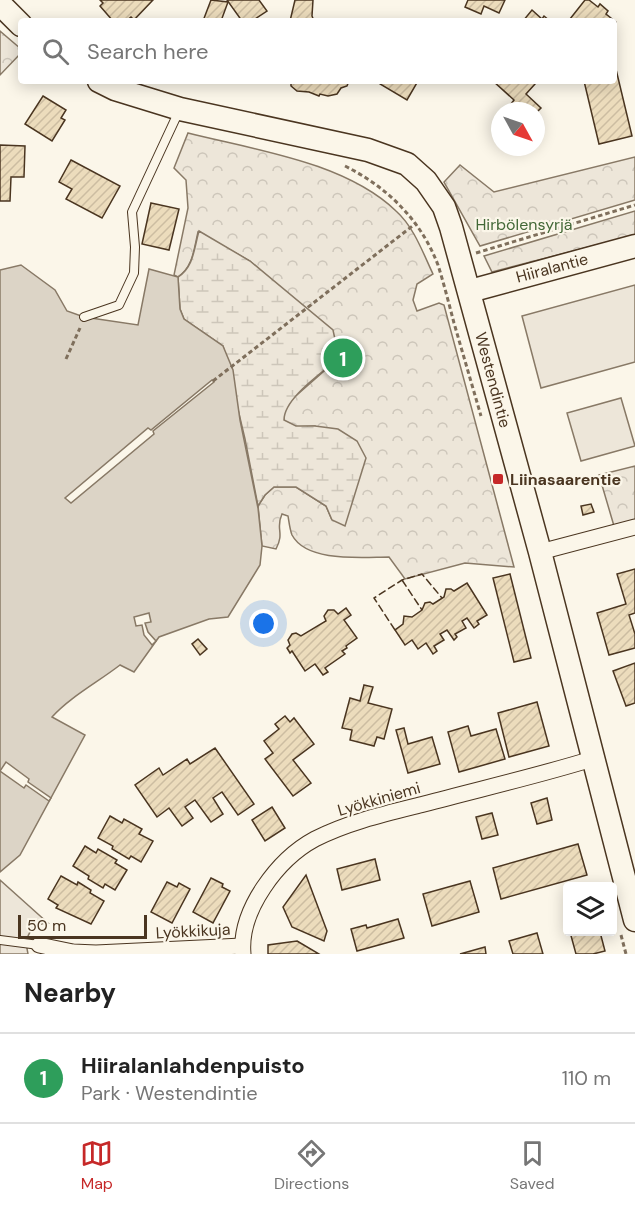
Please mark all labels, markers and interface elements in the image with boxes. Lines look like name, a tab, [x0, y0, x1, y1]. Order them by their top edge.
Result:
search box	[18, 18, 617, 84]
icon: search	[39, 35, 72, 68]
text: Search here	[87, 37, 208, 66]
north arrow	[491, 102, 545, 156]
park label: Hirbölensyrjä	[475, 214, 573, 235]
street label: Hiiralantie	[514, 248, 590, 288]
street label: Westendintie	[470, 330, 516, 430]
pin: 1	[324, 336, 362, 380]
place label: Liinasaarentie	[510, 469, 621, 490]
marker: Liinasaarentie	[491, 472, 505, 486]
your location	[249, 609, 278, 638]
street label: Lyökkiniemi	[335, 777, 423, 821]
map controls	[563, 882, 617, 936]
button: layers	[563, 882, 617, 936]
scale bar	[18, 912, 147, 940]
text: 50 m	[27, 915, 66, 936]
street label: Lyökkikuja	[155, 919, 231, 943]
text: Nearby	[24, 976, 116, 1010]
text: Hiiralanlahdenpuisto	[81, 1051, 305, 1080]
text: 1	[40, 1065, 47, 1091]
text: 110 m	[562, 1065, 611, 1091]
text: Park · Westendintie	[81, 1080, 258, 1106]
tab: Map	[80, 1137, 113, 1194]
tab: Directions	[274, 1137, 349, 1194]
tab: Saved	[510, 1137, 555, 1194]

